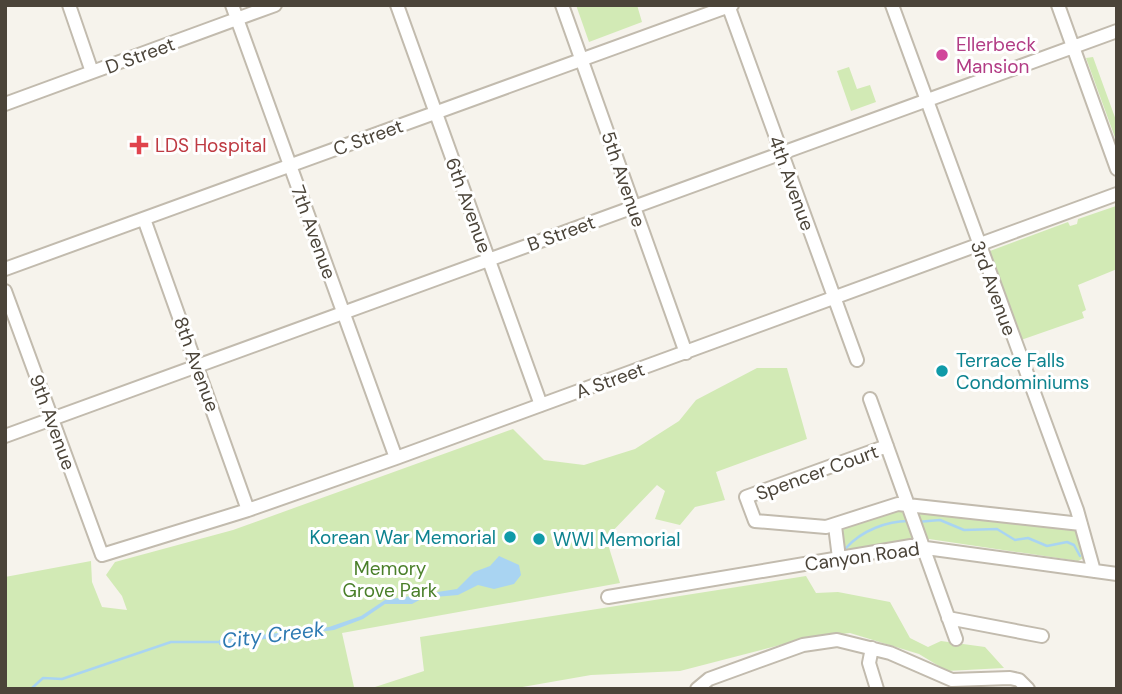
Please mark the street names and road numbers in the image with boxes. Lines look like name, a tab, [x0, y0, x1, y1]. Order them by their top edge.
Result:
street label: D Street	[102, 31, 178, 80]
street label: C Street	[330, 113, 407, 162]
street label: 5th Avenue	[595, 128, 652, 230]
street label: 4th Avenue	[763, 132, 820, 234]
street label: 6th Avenue	[440, 154, 497, 256]
street label: 7th Avenue	[285, 182, 342, 283]
street label: B Street	[524, 210, 599, 257]
street label: 3rd Avenue	[965, 237, 1022, 339]
street label: 8th Avenue	[168, 313, 225, 415]
street label: A Street	[572, 356, 648, 404]
street label: 9th Avenue	[24, 371, 81, 473]
street label: Spencer Court	[752, 439, 882, 506]
street label: Canyon Road	[803, 536, 921, 577]

